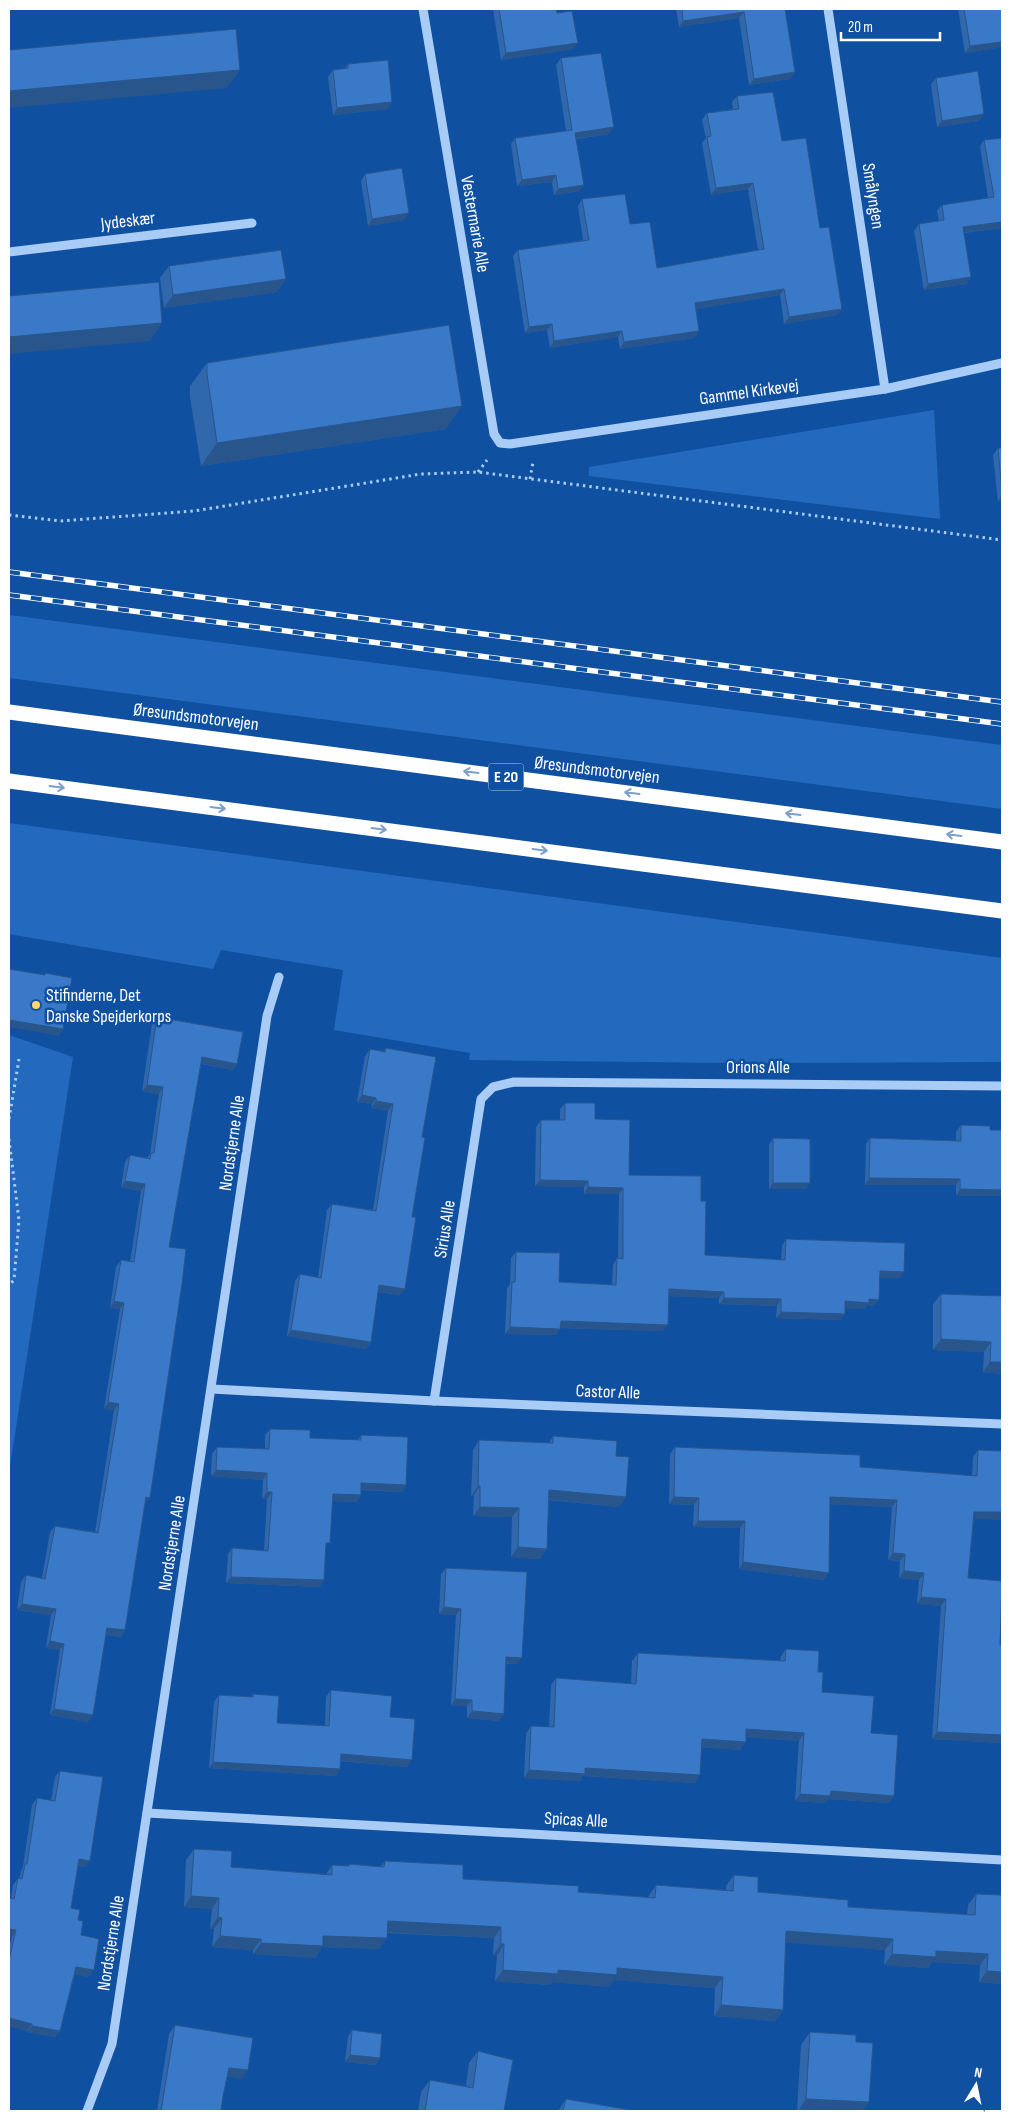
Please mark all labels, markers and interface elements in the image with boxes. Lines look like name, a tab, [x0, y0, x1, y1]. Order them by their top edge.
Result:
scale bar	[841, 10, 940, 42]
text: 20 m	[848, 18, 873, 37]
street label: Smålyngen	[857, 162, 889, 230]
street label: Vestermarie Alle	[456, 174, 494, 274]
street label: Jydeskær	[99, 207, 156, 235]
street label: Gammel Kirkevej	[698, 375, 800, 409]
street label: Øresundsmotorvejen	[132, 699, 260, 735]
street label: Øresundsmotorvejen	[533, 752, 661, 788]
road number: E 20	[488, 764, 524, 790]
one-way arrow	[463, 767, 479, 777]
one-way arrow	[49, 782, 65, 792]
one-way arrow	[624, 788, 640, 798]
one-way arrow	[210, 803, 226, 813]
one-way arrow	[785, 809, 801, 819]
one-way arrow	[371, 824, 387, 834]
one-way arrow	[946, 830, 962, 840]
one-way arrow	[532, 845, 548, 855]
place label: Stifinderne, Det Danske Spejderkorps	[46, 985, 171, 1027]
marker: Stifinderne, Det Danske Spejderkorps	[30, 999, 42, 1011]
street label: Orions Alle	[726, 1057, 790, 1078]
street label: Nordstjerne Alle	[215, 1094, 249, 1192]
street label: Sirius Alle	[430, 1199, 460, 1259]
street label: Castor Alle	[575, 1380, 641, 1404]
street label: Nordstjerne Alle	[154, 1494, 190, 1592]
street label: Spicas Alle	[544, 1808, 608, 1832]
street label: Nordstjerne Alle	[93, 1894, 129, 1992]
north arrow	[951, 2060, 1001, 2110]
text: N	[973, 2064, 983, 2082]

